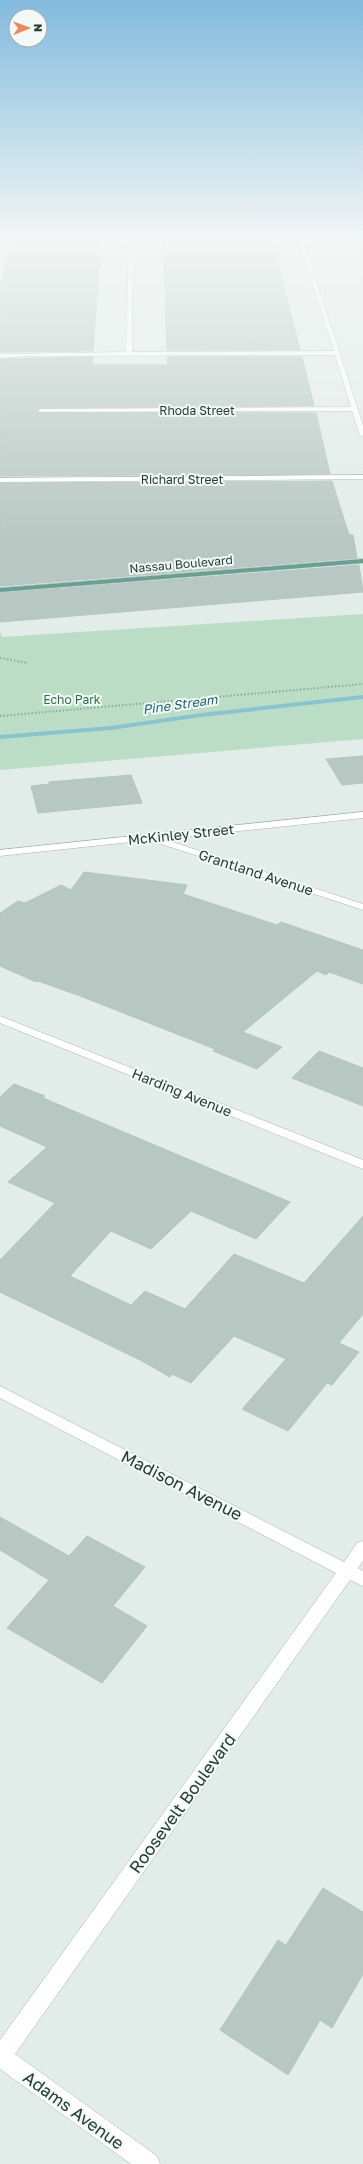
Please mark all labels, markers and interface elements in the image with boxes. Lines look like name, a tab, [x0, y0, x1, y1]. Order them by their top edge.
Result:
north arrow	[8, 8, 48, 48]
text: N	[32, 24, 45, 32]
street label: Rhoda Street	[159, 403, 235, 418]
street label: Richard Street	[141, 472, 223, 487]
street label: Nassau Boulevard	[129, 552, 233, 576]
water label: Pine Stream	[142, 691, 219, 717]
park label: Echo Park	[43, 692, 101, 707]
street label: McKinley Street	[127, 820, 235, 848]
street label: Grantland Avenue	[196, 845, 316, 899]
street label: Harding Avenue	[130, 1064, 234, 1120]
street label: Madison Avenue	[118, 1445, 246, 1525]
street label: Roosevelt Boulevard	[124, 1729, 240, 1877]
street label: Adams Avenue	[19, 2066, 129, 2154]

